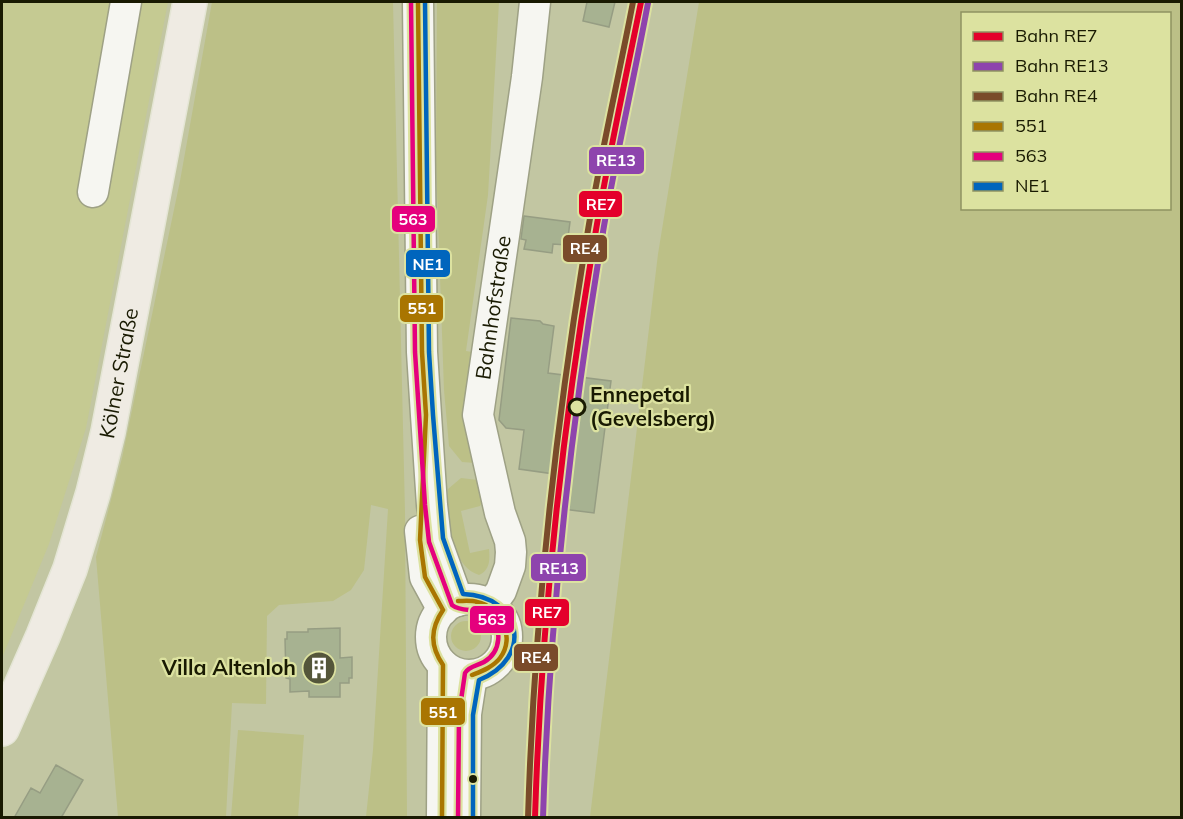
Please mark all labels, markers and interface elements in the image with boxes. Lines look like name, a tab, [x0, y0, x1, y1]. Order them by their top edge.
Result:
legend	[961, 12, 1171, 210]
text: Bahn RE7	[1015, 24, 1098, 47]
text: Bahn RE13	[1015, 54, 1108, 77]
text: Bahn RE4	[1015, 84, 1098, 107]
text: 551	[1015, 114, 1047, 137]
text: 563	[1015, 144, 1047, 167]
line badge: RE13	[588, 146, 645, 175]
text: RE13	[596, 150, 636, 170]
text: NE1	[1015, 174, 1050, 197]
line badge: RE7	[578, 190, 623, 218]
text: RE7	[586, 194, 616, 214]
line badge: 563	[391, 205, 436, 233]
text: 563	[399, 209, 427, 229]
street label: Bahnhofstraße	[469, 234, 516, 381]
line badge: RE4	[562, 234, 608, 263]
text: RE4	[570, 238, 601, 258]
line badge: NE1	[405, 249, 451, 278]
text: NE1	[412, 254, 444, 274]
line badge: 551	[399, 294, 444, 323]
text: 551	[408, 298, 436, 318]
street label: Kölner Straße	[93, 306, 143, 440]
place label: Ennepetal (Gevelsberg)	[590, 381, 716, 431]
marker: Ennepetal (Gevelsberg)	[568, 398, 586, 416]
line badge: RE13	[530, 553, 587, 582]
text: RE13	[539, 558, 579, 578]
line badge: RE7	[524, 598, 570, 627]
text: RE7	[532, 602, 562, 622]
line badge: 563	[469, 605, 515, 634]
text: 563	[478, 609, 506, 629]
line badge: RE4	[513, 643, 559, 672]
text: RE4	[521, 647, 552, 667]
building icon: Villa Altenloh	[301, 650, 337, 686]
place label: Villa Altenloh	[161, 654, 296, 680]
line badge: 551	[420, 697, 466, 726]
text: 551	[429, 702, 457, 722]
unlabelled marker	[467, 773, 479, 785]

